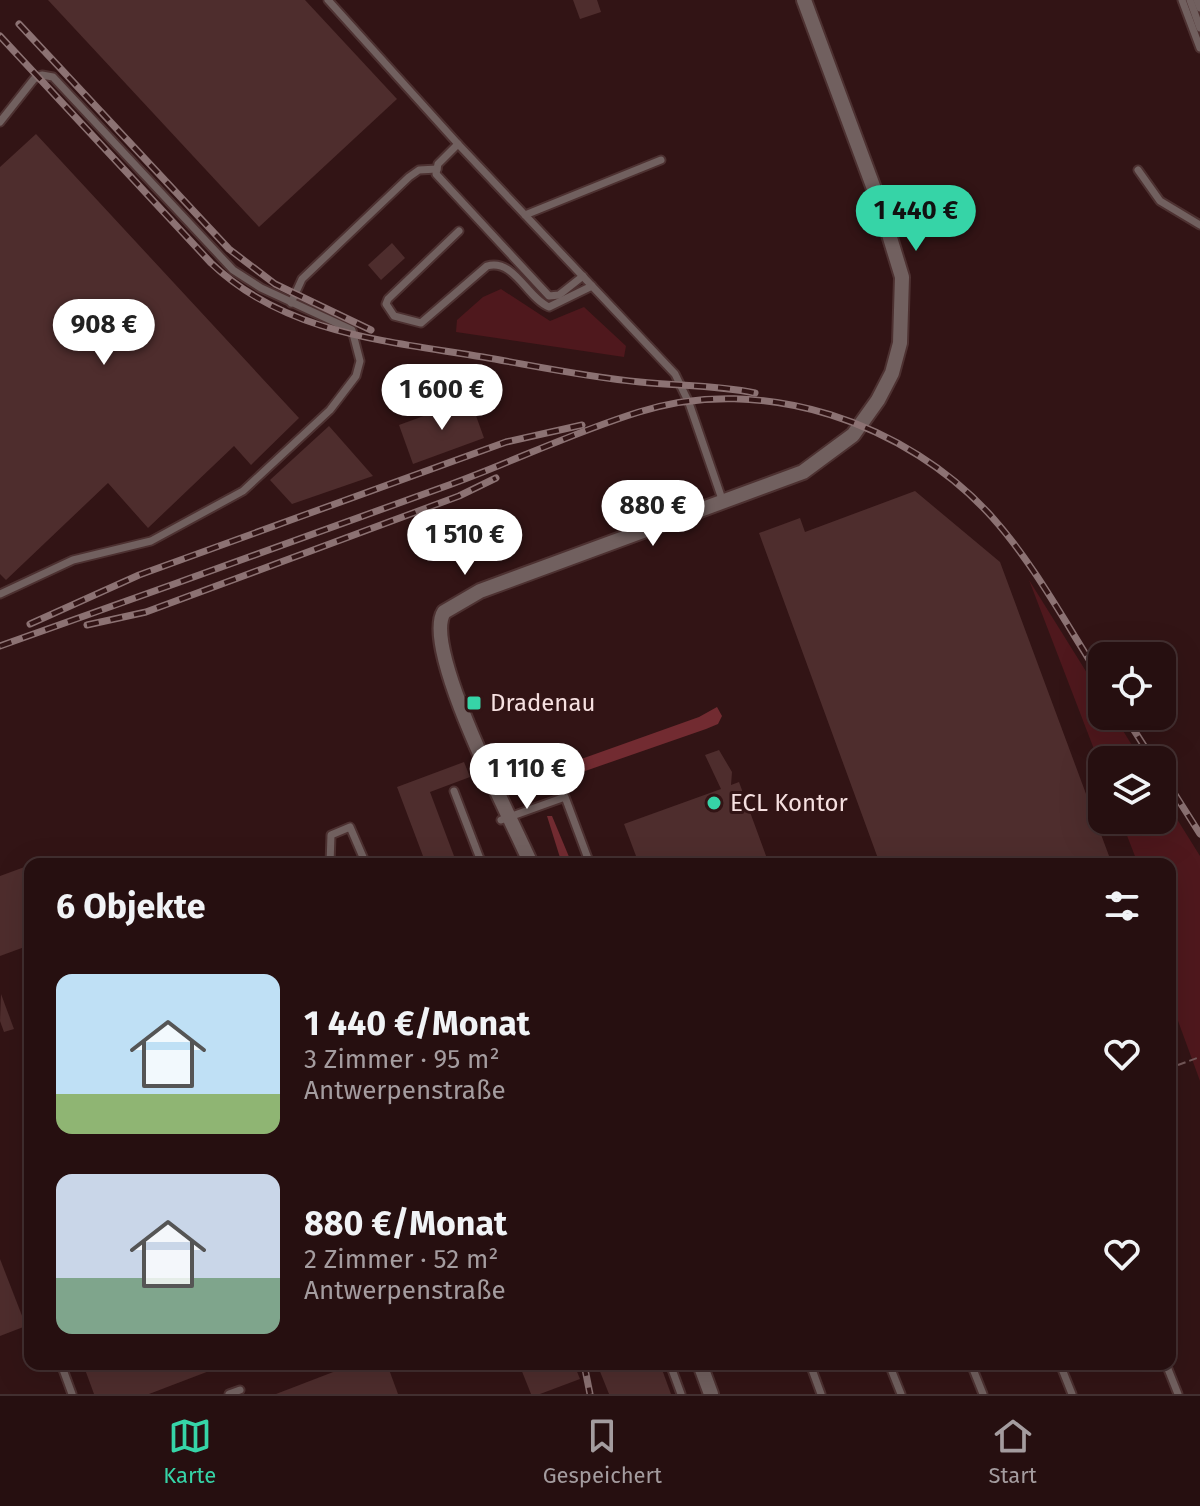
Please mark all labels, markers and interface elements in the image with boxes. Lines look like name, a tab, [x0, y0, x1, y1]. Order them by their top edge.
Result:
pin: 1 440 €	[842, 185, 990, 253]
text: 1 440 €	[874, 195, 958, 226]
pin: 908 €	[48, 299, 160, 367]
text: 908 €	[71, 309, 137, 340]
pin: 1 600 €	[368, 364, 516, 432]
text: 1 600 €	[400, 374, 484, 405]
pin: 880 €	[597, 480, 709, 548]
text: 880 €	[620, 490, 686, 521]
pin: 1 510 €	[391, 509, 539, 577]
text: 1 510 €	[425, 519, 505, 550]
map controls	[1088, 642, 1176, 834]
button: locate	[1088, 642, 1176, 730]
place label: Dradenau	[490, 689, 595, 717]
marker: Dradenau	[465, 694, 483, 712]
pin: 1 110 €	[453, 743, 601, 811]
button: layers	[1088, 746, 1176, 834]
text: 1 110 €	[488, 753, 566, 784]
place label: ECL Kontor	[730, 789, 849, 817]
marker: ECL Kontor	[705, 794, 723, 812]
icon: filters	[1100, 884, 1144, 928]
text: 6 Objekte	[56, 886, 205, 927]
text: 1 440 €/Monat	[304, 1003, 530, 1044]
icon: home	[120, 1006, 216, 1102]
icon: heart	[1100, 1032, 1144, 1076]
text: 3 Zimmer · 95 m²	[304, 1044, 500, 1075]
text: Antwerpenstraße	[304, 1075, 506, 1106]
text: 880 €/Monat	[304, 1203, 507, 1244]
icon: home	[120, 1206, 216, 1302]
icon: heart	[1100, 1232, 1144, 1276]
text: 2 Zimmer · 52 m²	[304, 1244, 498, 1275]
text: Antwerpenstraße	[304, 1275, 506, 1306]
tab: Karte	[163, 1414, 216, 1489]
tab: Gespeichert	[543, 1414, 662, 1489]
tab: Start	[989, 1414, 1037, 1489]

